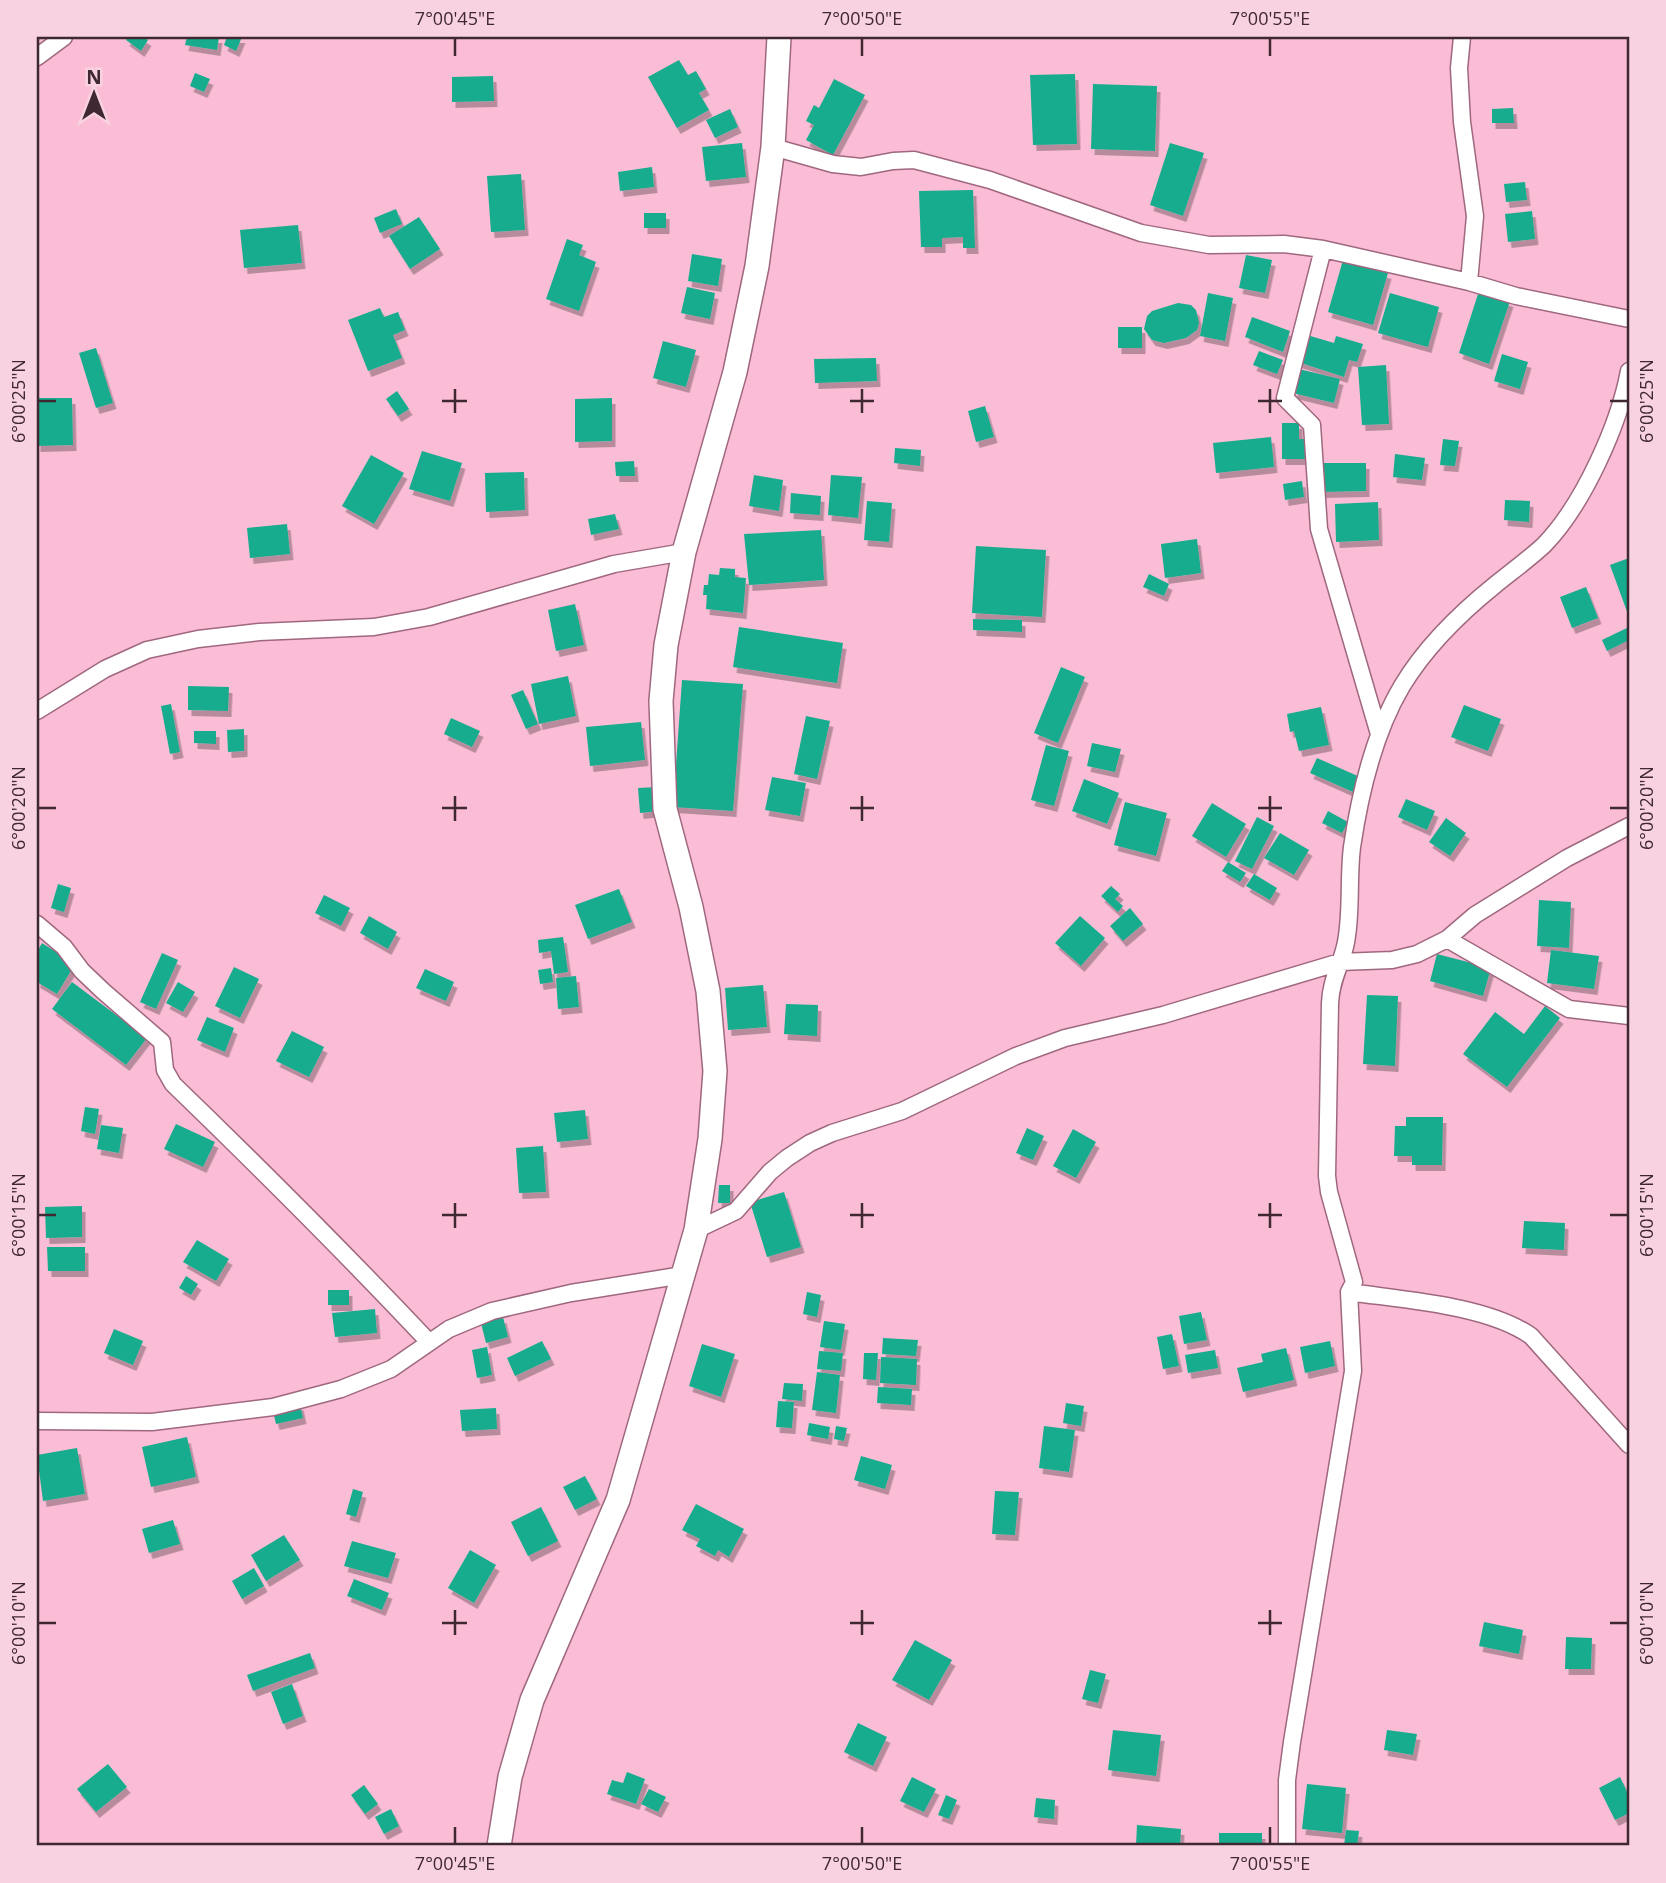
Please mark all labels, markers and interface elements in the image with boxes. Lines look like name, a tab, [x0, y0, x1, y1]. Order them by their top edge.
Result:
text: 7°00'45"E	[415, 6, 495, 30]
text: 7°00'50"E	[822, 6, 902, 30]
text: 7°00'55"E	[1230, 6, 1310, 30]
north arrow	[60, 60, 130, 130]
text: N	[86, 64, 102, 90]
text: 6°00'25"N	[6, 359, 30, 443]
text: 6°00'25"N	[1634, 359, 1658, 443]
text: 6°00'20"N	[6, 766, 30, 850]
text: 6°00'20"N	[1634, 766, 1658, 850]
text: 6°00'15"N	[6, 1173, 30, 1257]
text: 6°00'15"N	[1634, 1173, 1658, 1257]
text: 6°00'10"N	[6, 1581, 30, 1665]
text: 6°00'10"N	[1634, 1581, 1658, 1665]
text: 7°00'45"E	[415, 1851, 495, 1875]
text: 7°00'50"E	[822, 1851, 902, 1875]
text: 7°00'55"E	[1230, 1851, 1310, 1875]

